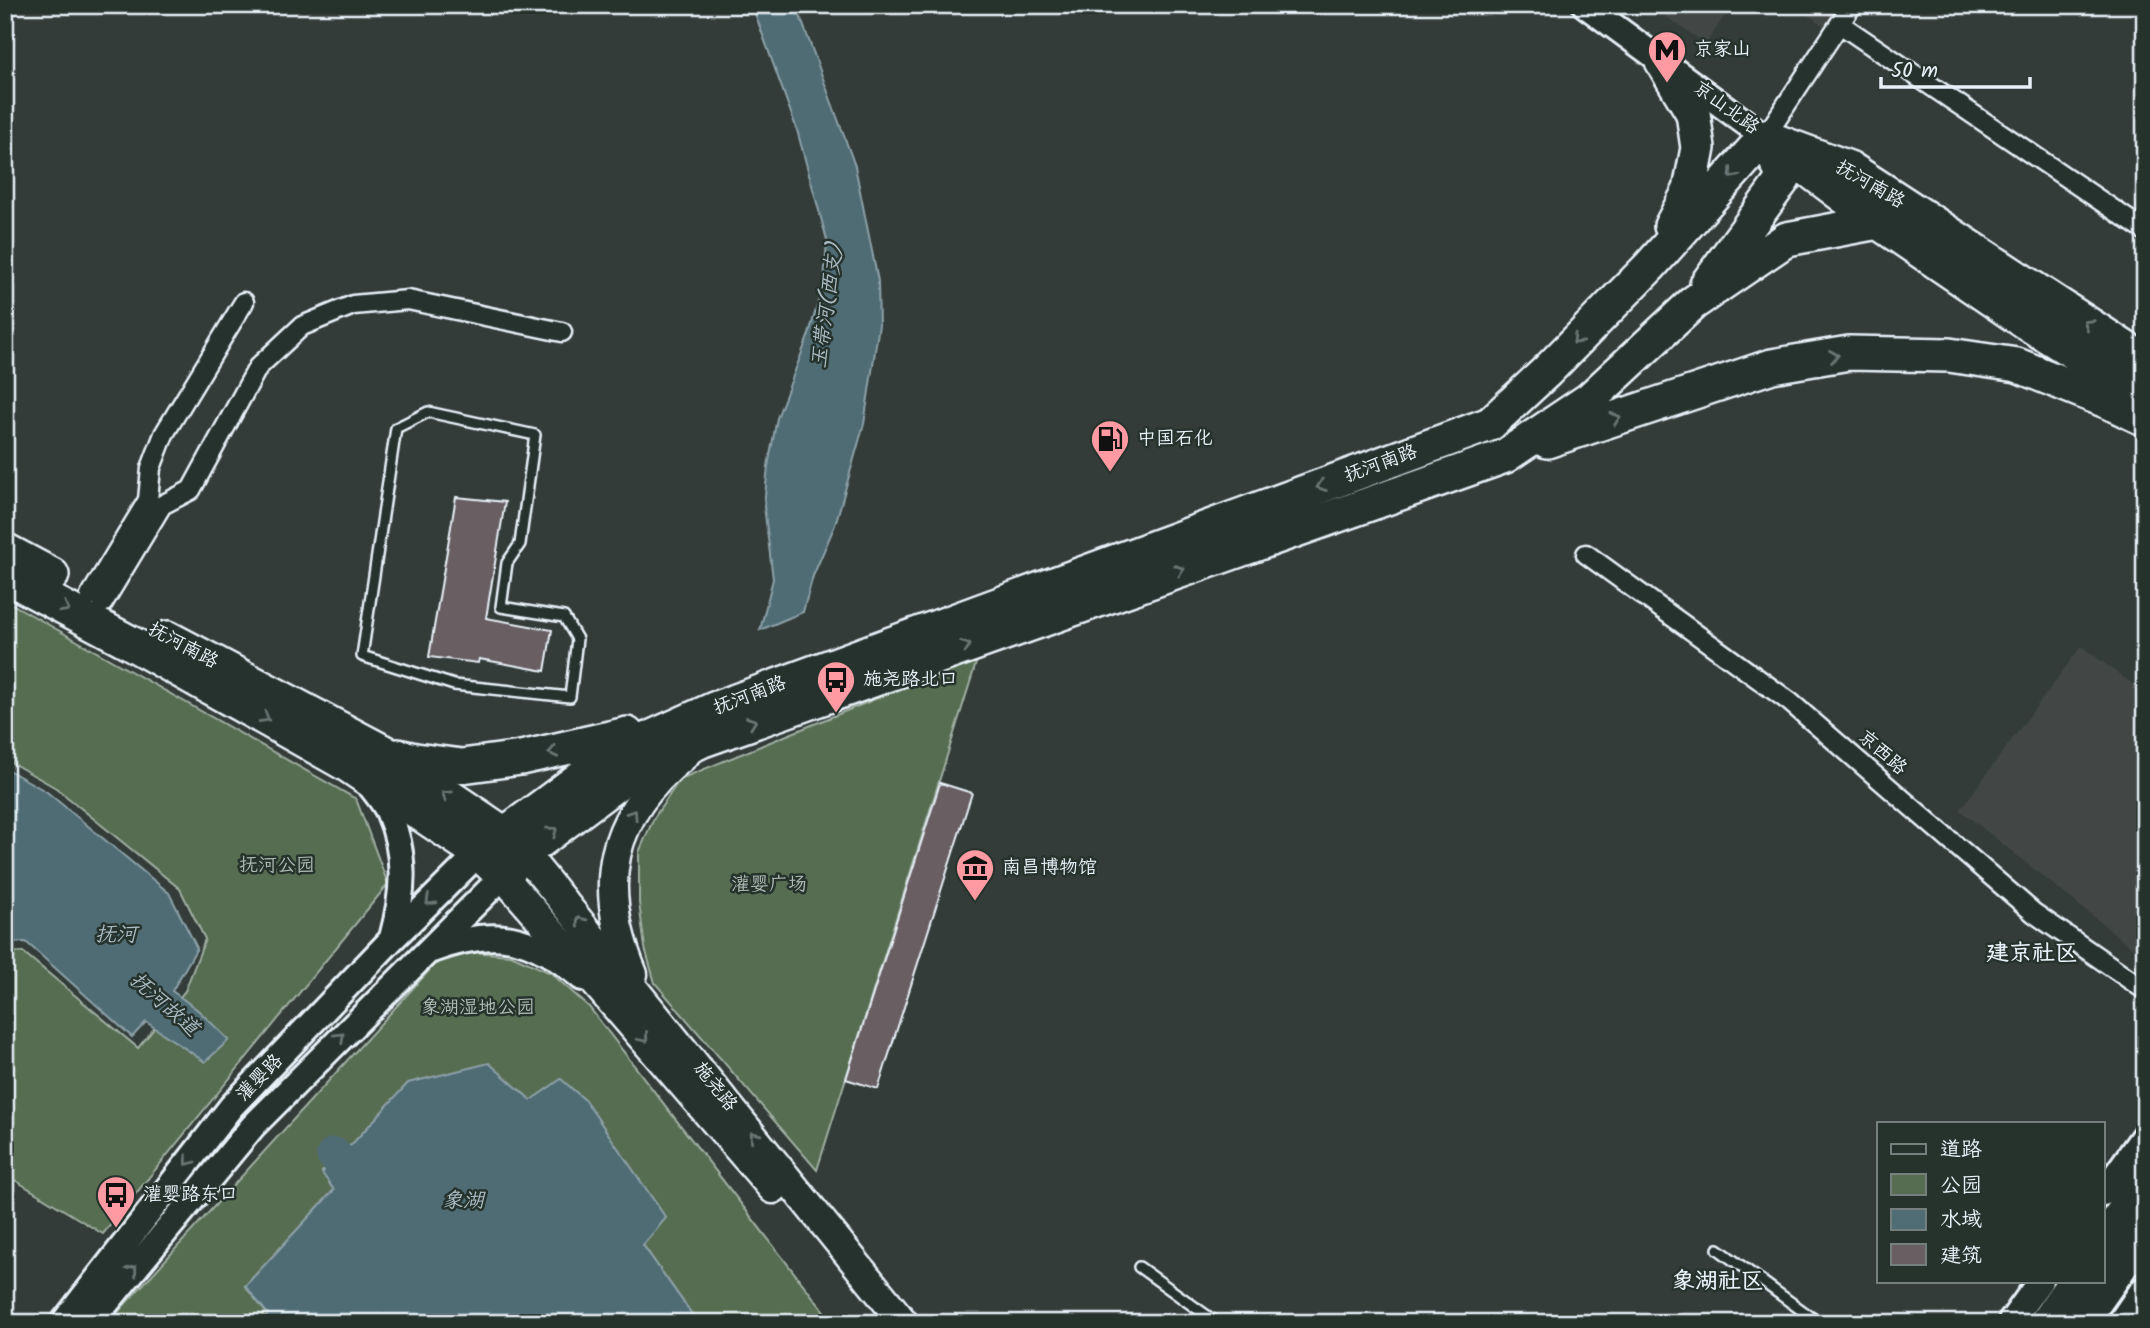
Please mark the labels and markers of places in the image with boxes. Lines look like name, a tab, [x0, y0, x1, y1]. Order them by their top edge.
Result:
metro station icon: 京家山	[1646, 29, 1688, 84]
place label: 京家山	[1694, 35, 1751, 65]
fuel station icon: 中国石化	[1089, 418, 1131, 473]
place label: 中国石化	[1137, 424, 1213, 454]
bus stop icon: 施尧路北口	[815, 659, 857, 714]
place label: 施尧路北口	[863, 665, 958, 695]
museum icon: 南昌博物馆	[954, 847, 996, 902]
place label: 南昌博物馆	[1002, 853, 1097, 883]
bus stop icon: 灌婴路东口	[95, 1174, 137, 1229]
place label: 灌婴路东口	[143, 1180, 238, 1210]

